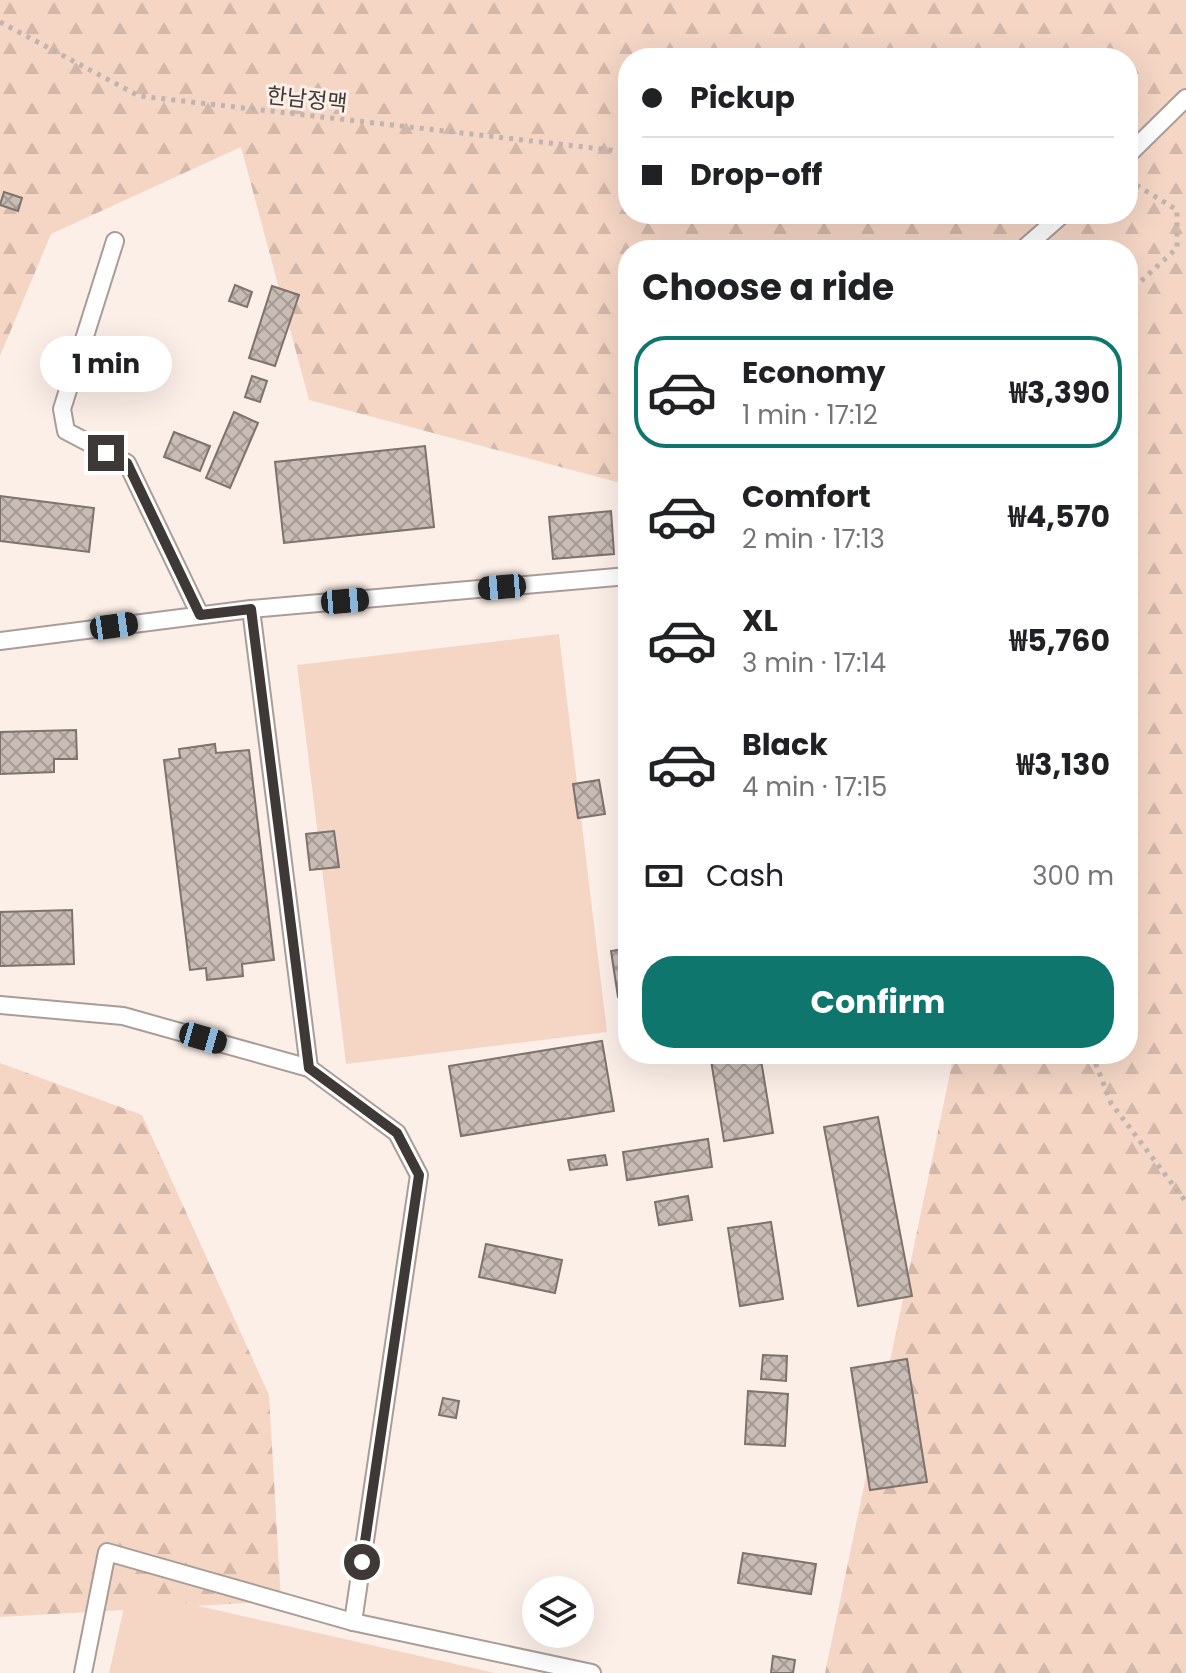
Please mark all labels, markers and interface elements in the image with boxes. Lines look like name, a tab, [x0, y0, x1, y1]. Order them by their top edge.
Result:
text: Pickup	[690, 76, 795, 119]
street label: 한남정맥	[265, 80, 349, 119]
text: Drop-off	[690, 153, 822, 196]
text: Choose a ride	[642, 262, 894, 313]
callout: 1 min	[40, 337, 172, 393]
text: 1 min	[72, 346, 140, 382]
text: Economy	[742, 351, 886, 394]
icon: car	[646, 356, 718, 428]
text: ₩3,390	[1009, 371, 1110, 414]
text: 1 min · 17:12	[742, 397, 878, 433]
route end	[88, 435, 124, 471]
text: Comfort	[742, 475, 871, 518]
icon: car	[646, 480, 718, 552]
text: ₩4,570	[1008, 495, 1110, 538]
text: 2 min · 17:13	[742, 521, 885, 557]
car	[477, 573, 527, 601]
car	[320, 587, 370, 615]
text: XL	[742, 599, 778, 642]
icon: car	[646, 604, 718, 676]
car	[89, 611, 139, 641]
text: ₩5,760	[1009, 619, 1110, 662]
text: 3 min · 17:14	[742, 645, 886, 681]
text: Black	[742, 723, 828, 766]
icon: car	[646, 728, 718, 800]
text: ₩3,130	[1017, 743, 1110, 786]
text: 4 min · 17:15	[742, 769, 887, 805]
icon: cash	[642, 854, 686, 898]
text: Cash	[706, 854, 784, 897]
text: 300 m	[1032, 858, 1114, 894]
button: Confirm	[642, 956, 1114, 1048]
car	[177, 1020, 229, 1056]
route start	[344, 1544, 380, 1580]
map controls	[522, 1576, 594, 1648]
button: layers	[522, 1576, 594, 1648]

